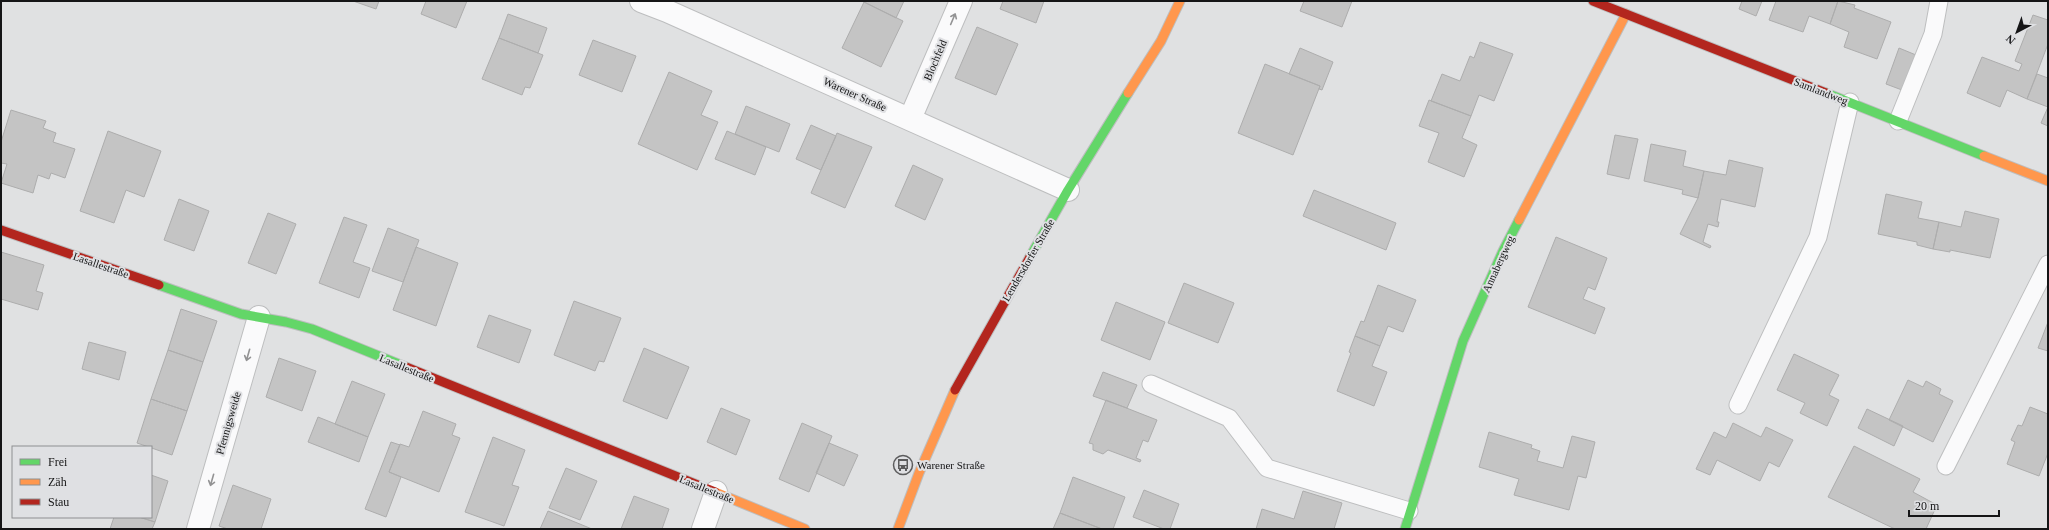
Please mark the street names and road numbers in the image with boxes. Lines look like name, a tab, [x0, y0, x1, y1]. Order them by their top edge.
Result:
street label: Blochfeld	[921, 37, 949, 82]
street label: Warener Straße	[822, 75, 889, 113]
street label: Samlandweg	[1792, 75, 1850, 107]
street label: Lendersdorfer Straße	[1000, 217, 1057, 303]
street label: Annabergweg	[1480, 233, 1517, 294]
street label: Lasallestraße	[72, 250, 130, 280]
street label: Lasallestraße	[378, 352, 436, 384]
street label: Pfennigsweide	[213, 390, 243, 456]
street label: Lasallestraße	[678, 473, 736, 505]

